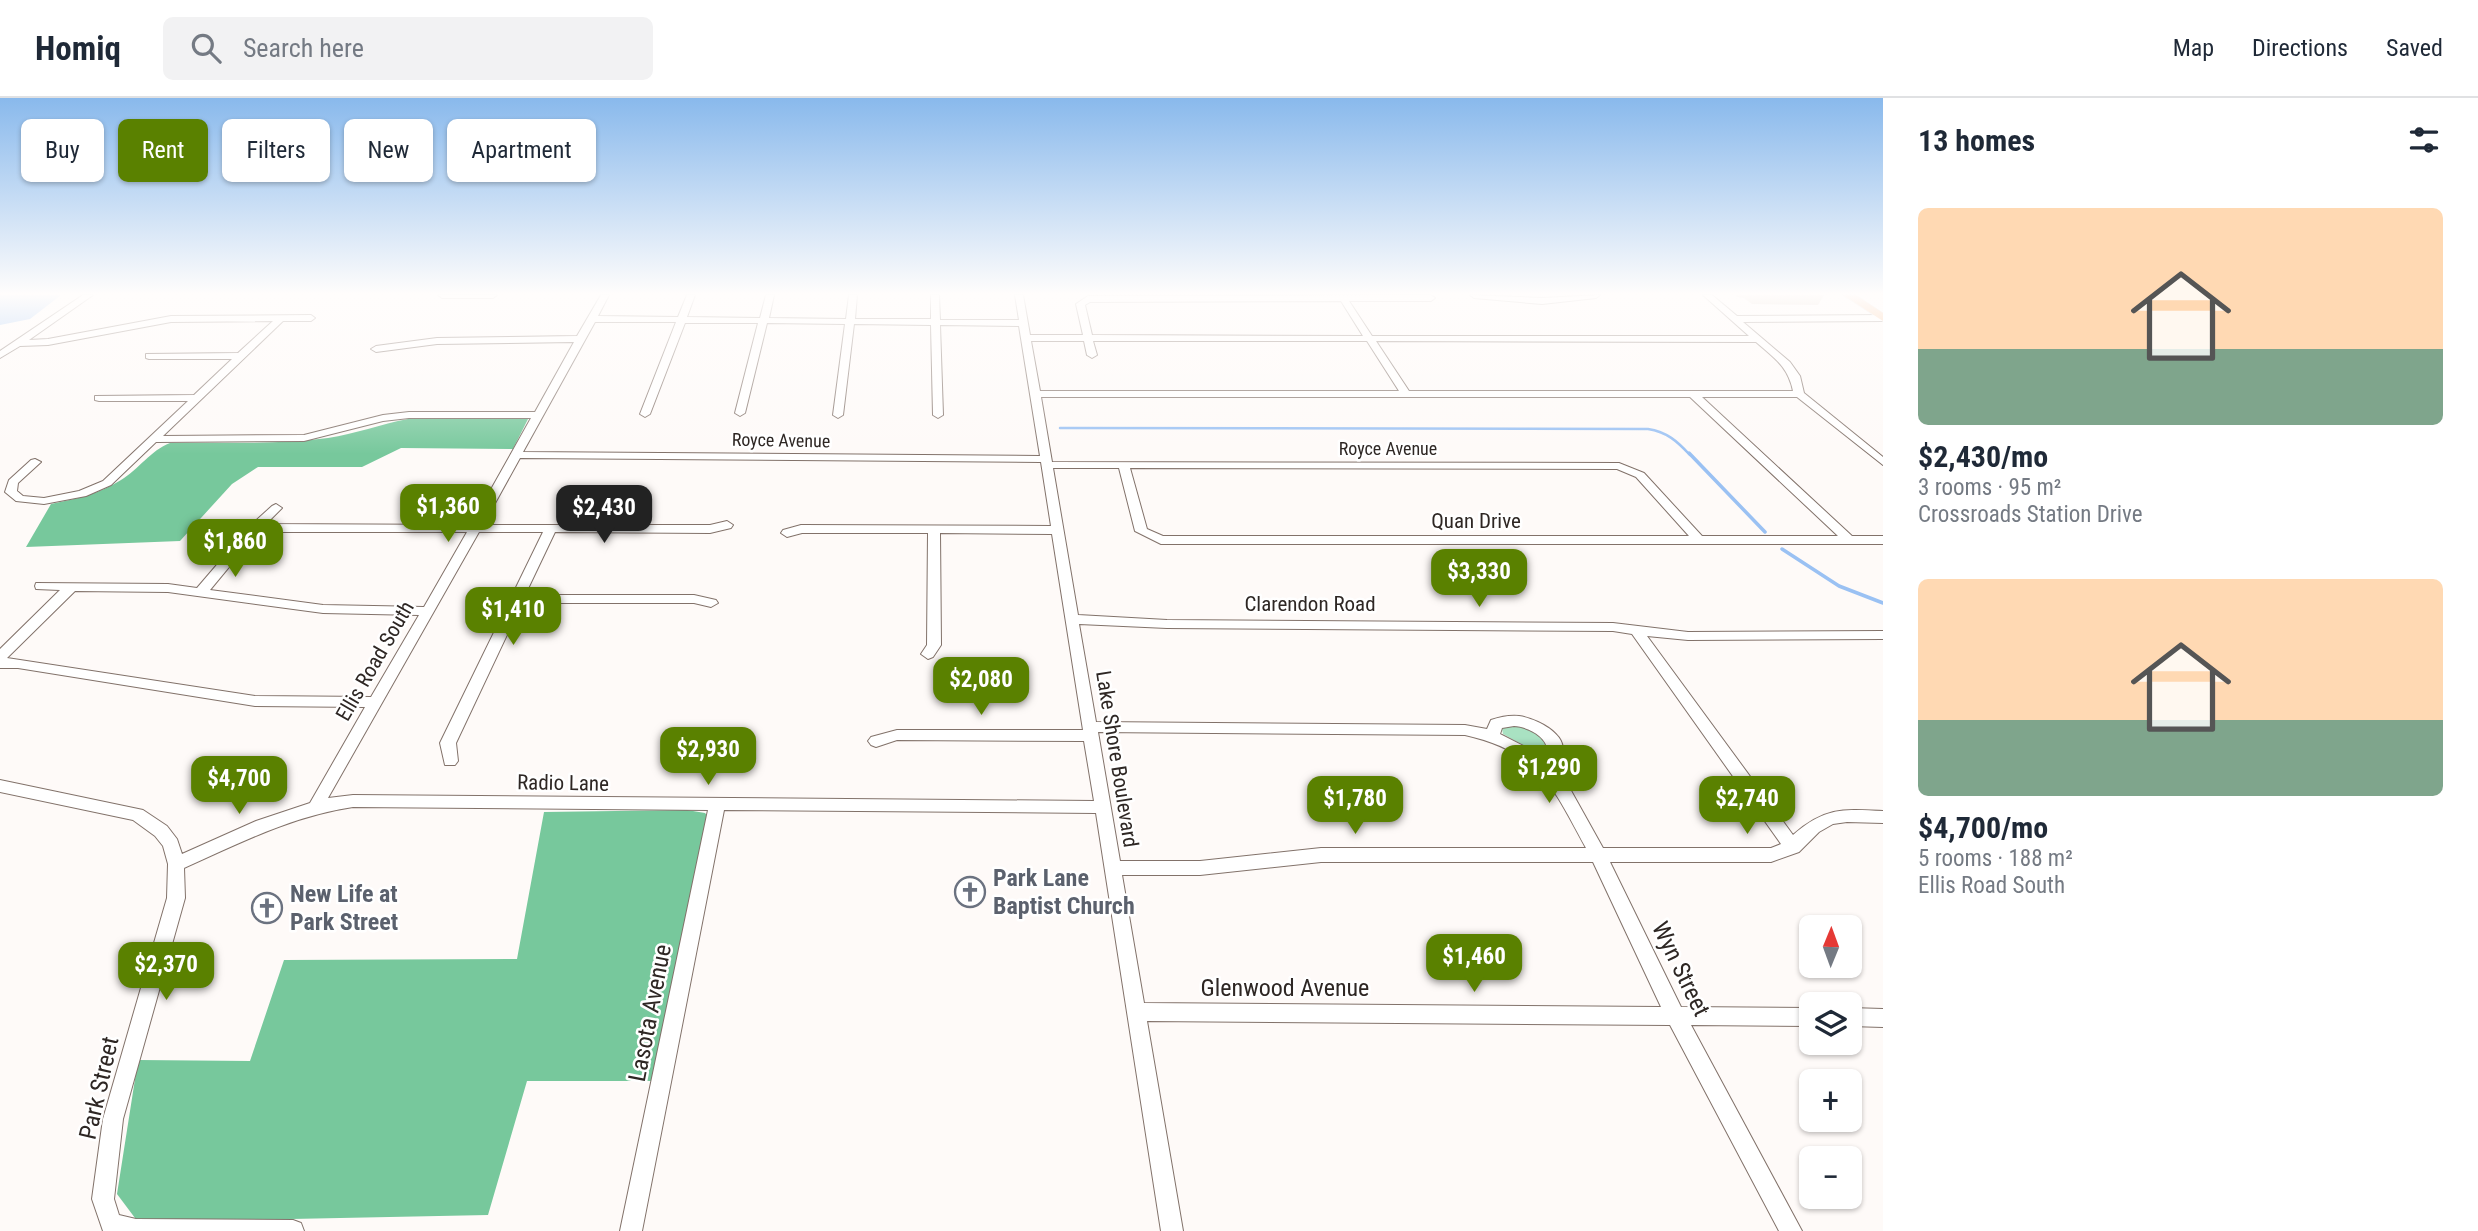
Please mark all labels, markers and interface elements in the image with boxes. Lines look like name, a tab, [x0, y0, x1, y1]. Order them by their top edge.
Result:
search box	[163, 17, 653, 80]
text: Homiq	[35, 29, 121, 68]
icon: search	[187, 29, 225, 67]
text: Search here	[243, 33, 364, 63]
text: Map	[2173, 34, 2214, 62]
text: Directions	[2252, 34, 2348, 62]
text: Saved	[2386, 34, 2443, 62]
chip: Buy	[21, 119, 104, 182]
chip: Rent	[118, 119, 208, 182]
chip: Filters	[222, 119, 330, 182]
chip: New	[344, 119, 433, 182]
chip: Apartment	[447, 119, 596, 182]
icon: filters	[2405, 121, 2443, 159]
text: 13 homes	[1918, 123, 2035, 158]
icon: home	[2118, 253, 2244, 379]
street label: Royce Avenue	[732, 429, 830, 451]
street label: Royce Avenue	[1339, 438, 1437, 459]
text: $2,430/mo	[1918, 439, 2048, 474]
text: 3 rooms · 95 m²	[1918, 474, 2061, 501]
pin: $1,360	[391, 484, 505, 544]
pin: $2,430	[547, 486, 661, 545]
text: $1,360	[416, 493, 480, 520]
text: $2,430	[572, 494, 636, 521]
text: Crossroads Station Drive	[1918, 501, 2143, 528]
street label: Quan Drive	[1431, 509, 1521, 533]
pin: $1,860	[178, 519, 292, 579]
text: $1,860	[203, 528, 267, 555]
pin: $3,330	[1422, 550, 1536, 609]
text: $3,330	[1447, 558, 1511, 585]
pin: $1,410	[456, 588, 570, 647]
street label: Clarendon Road	[1244, 592, 1376, 616]
text: $1,410	[481, 596, 545, 623]
street label: Ellis Road South	[331, 597, 419, 725]
icon: home	[2118, 624, 2244, 750]
pin: $2,080	[924, 658, 1038, 717]
text: $2,080	[949, 666, 1013, 693]
street label: Lake Shore Boulevard	[1091, 669, 1143, 849]
pin: $2,930	[651, 728, 765, 787]
text: $2,930	[676, 736, 740, 763]
pin: $1,290	[1492, 746, 1606, 805]
text: $1,290	[1517, 754, 1581, 781]
pin: $4,700	[182, 756, 296, 816]
text: $4,700	[207, 765, 271, 792]
street label: Radio Lane	[517, 770, 609, 796]
pin: $1,780	[1298, 776, 1412, 836]
pin: $2,740	[1690, 776, 1804, 836]
text: $1,780	[1323, 785, 1387, 812]
text: $2,740	[1715, 785, 1779, 812]
text: $4,700/mo	[1918, 810, 2048, 845]
text: 5 rooms · 188 m²	[1918, 845, 2073, 872]
place label: Park Lane Baptist Church	[993, 864, 1135, 920]
text: Ellis Road South	[1918, 872, 2065, 899]
church icon: Park Lane Baptist Church	[953, 875, 987, 909]
place label: New Life at Park Street	[290, 880, 398, 936]
church icon: New Life at Park Street	[250, 891, 284, 925]
north arrow	[1799, 915, 1862, 978]
map controls	[1799, 915, 1862, 1209]
street label: Wyn Street	[1646, 917, 1716, 1021]
pin: $1,460	[1417, 934, 1531, 994]
pin: $2,370	[109, 942, 223, 1002]
street label: Lasota Avenue	[623, 942, 677, 1084]
text: $1,460	[1442, 943, 1506, 970]
text: $2,370	[134, 951, 198, 978]
street label: Glenwood Avenue	[1201, 974, 1369, 1002]
button: layers	[1799, 992, 1862, 1055]
street label: Park Street	[74, 1034, 124, 1142]
button: +	[1799, 1069, 1862, 1132]
button: −	[1799, 1146, 1862, 1209]

